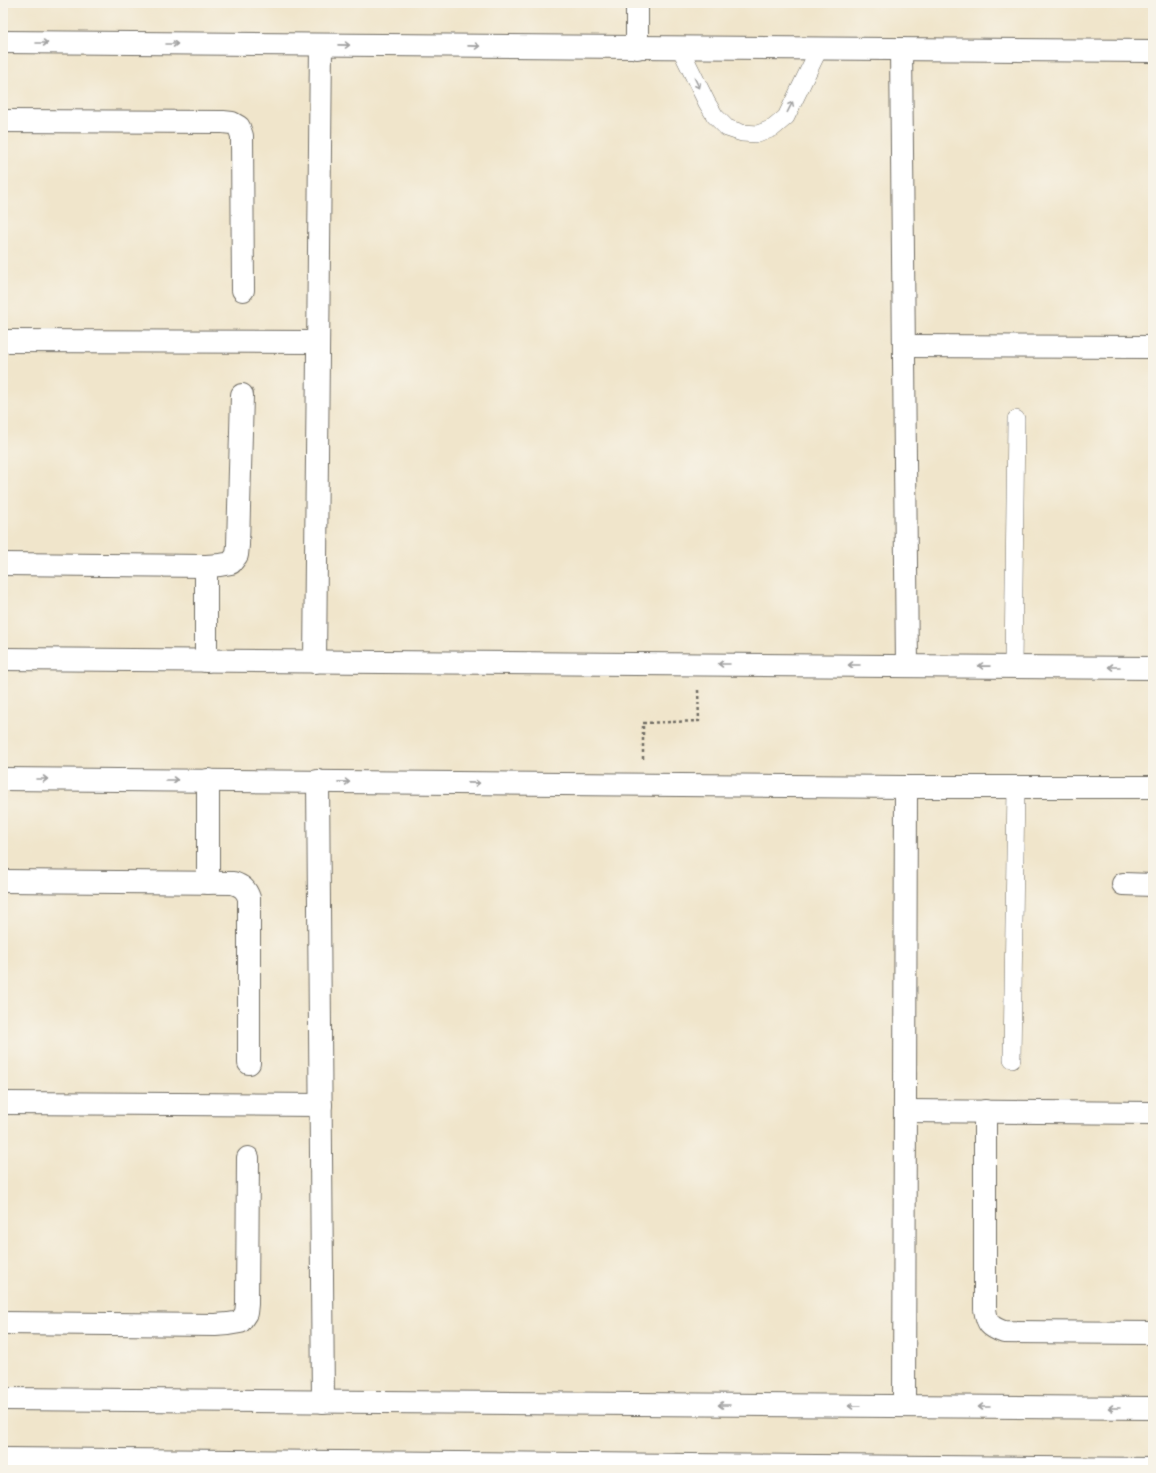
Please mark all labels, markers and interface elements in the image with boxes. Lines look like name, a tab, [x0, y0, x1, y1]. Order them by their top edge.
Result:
one-way arrow	[35, 39, 48, 47]
one-way arrow	[165, 40, 178, 48]
one-way arrow	[337, 41, 350, 49]
one-way arrow	[467, 42, 480, 50]
one-way arrow	[694, 77, 701, 89]
one-way arrow	[787, 101, 795, 113]
one-way arrow	[718, 660, 731, 668]
one-way arrow	[848, 661, 861, 669]
one-way arrow	[978, 662, 991, 670]
one-way arrow	[1108, 664, 1121, 671]
one-way arrow	[35, 775, 48, 783]
one-way arrow	[165, 776, 178, 784]
one-way arrow	[337, 778, 350, 786]
one-way arrow	[467, 779, 480, 787]
one-way arrow	[718, 1401, 731, 1409]
one-way arrow	[848, 1402, 861, 1410]
one-way arrow	[978, 1403, 991, 1411]
one-way arrow	[1108, 1404, 1121, 1412]

